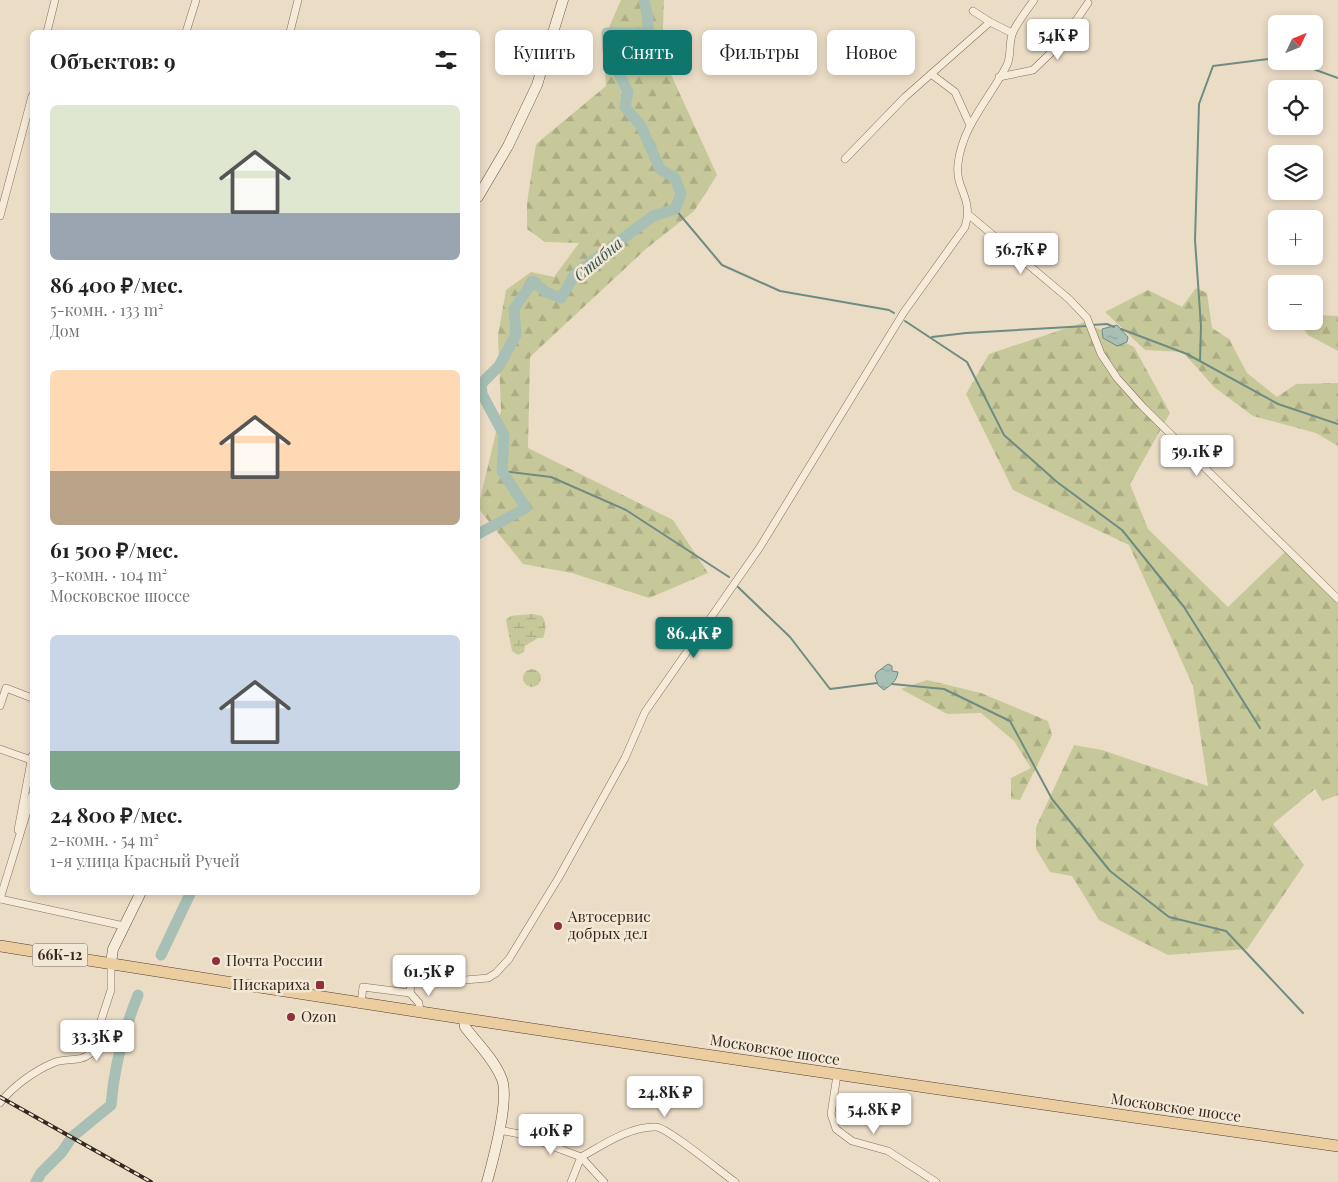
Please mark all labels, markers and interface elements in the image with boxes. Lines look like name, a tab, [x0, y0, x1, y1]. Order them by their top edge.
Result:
north arrow	[1268, 15, 1322, 70]
map controls	[1268, 15, 1323, 330]
pin: 54K ₽	[1023, 18, 1093, 61]
text: 54K ₽	[1038, 24, 1078, 45]
chip: Купить	[495, 30, 593, 75]
chip: Снять	[603, 30, 692, 75]
chip: Фильтры	[702, 30, 817, 75]
chip: Новое	[827, 30, 915, 75]
text: Объектов: 9	[50, 46, 176, 74]
icon: filters	[432, 46, 460, 74]
button: locate	[1268, 80, 1323, 135]
icon: home	[210, 137, 300, 227]
button: layers	[1268, 145, 1323, 200]
button: +	[1268, 210, 1323, 265]
water label: Стабна	[569, 232, 627, 285]
pin: 56.7K ₽	[975, 232, 1067, 275]
text: 56.7K ₽	[995, 238, 1047, 259]
text: 86 400 ₽/мес.	[50, 270, 183, 298]
button: −	[1268, 275, 1323, 330]
text: 5-комн. · 133 m²	[50, 299, 163, 320]
text: Дом	[50, 320, 80, 341]
icon: home	[210, 402, 300, 492]
pin: 59.1K ₽	[1151, 434, 1243, 477]
text: 59.1K ₽	[1172, 440, 1222, 461]
text: 61 500 ₽/мес.	[50, 535, 179, 563]
text: 3-комн. · 104 m²	[50, 564, 167, 585]
text: Московское шоссе	[50, 585, 190, 606]
pin: 86.4K ₽	[648, 616, 740, 659]
text: 86.4K ₽	[666, 622, 722, 643]
icon: home	[210, 667, 300, 757]
text: 24 800 ₽/мес.	[50, 800, 183, 828]
text: 2-комн. · 54 m²	[50, 829, 159, 850]
text: 1-я улица Красный Ручей	[50, 850, 240, 871]
place label: Автосервис добрых дел	[567, 906, 651, 943]
marker: Автосервис добрых дел	[552, 920, 564, 932]
road number: 66К-12	[32, 944, 88, 966]
place label: Почта России	[226, 950, 323, 970]
pin: 61.5K ₽	[383, 954, 475, 997]
marker: Почта России	[210, 955, 222, 967]
text: 61.5K ₽	[404, 960, 454, 981]
place label: Пискариха	[233, 974, 311, 994]
marker: Пискариха	[314, 979, 326, 991]
place label: Ozon	[301, 1006, 336, 1026]
marker: Ozon	[285, 1011, 297, 1023]
pin: 33.3K ₽	[51, 1020, 143, 1062]
text: 33.3K ₽	[71, 1025, 123, 1046]
street label: Московское шоссе	[709, 1029, 842, 1069]
pin: 24.8K ₽	[619, 1076, 711, 1118]
text: 24.8K ₽	[638, 1081, 692, 1102]
street label: Московское шоссе	[1110, 1088, 1243, 1126]
pin: 54.8K ₽	[828, 1092, 920, 1135]
text: 54.8K ₽	[847, 1098, 901, 1119]
pin: 40K ₽	[516, 1114, 586, 1156]
text: 40K ₽	[529, 1119, 573, 1140]

